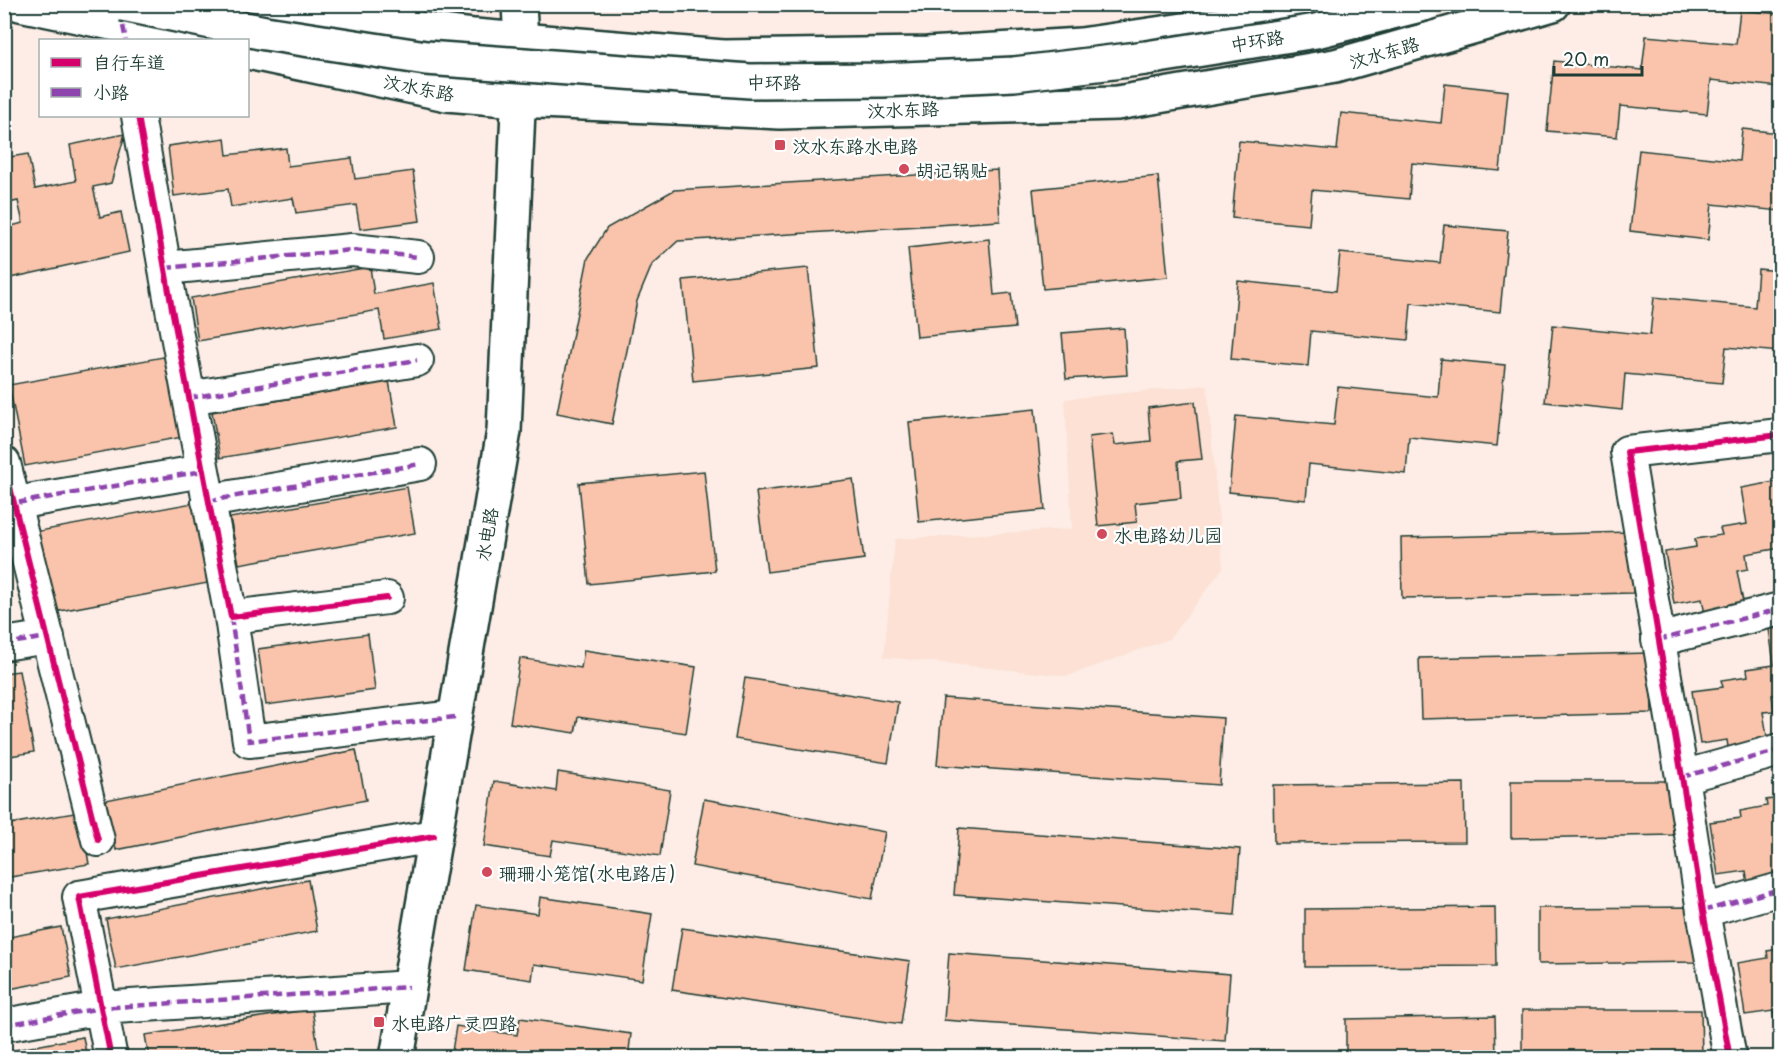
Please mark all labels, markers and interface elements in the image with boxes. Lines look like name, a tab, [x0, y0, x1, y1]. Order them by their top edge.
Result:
street label: 中环路	[1228, 22, 1286, 58]
street label: 汶水东路	[1346, 29, 1422, 75]
legend	[39, 39, 249, 117]
scale bar	[1554, 39, 1642, 77]
text: 20 m	[1563, 45, 1609, 72]
text: 自行车道	[93, 48, 165, 75]
street label: 汶水东路	[381, 67, 457, 107]
street label: 中环路	[747, 68, 801, 95]
text: 小路	[93, 78, 129, 105]
street label: 汶水东路	[867, 94, 939, 124]
place label: 汶水东路水电路	[792, 132, 918, 159]
marker: 汶水东路水电路	[773, 138, 787, 152]
place label: 胡记锅贴	[916, 156, 988, 183]
marker: 胡记锅贴	[897, 162, 911, 176]
street label: 水电路	[468, 505, 504, 563]
place label: 水电路幼儿园	[1114, 521, 1222, 548]
marker: 水电路幼儿园	[1095, 527, 1109, 541]
place label: 珊珊小笼馆(水电路店)	[499, 859, 675, 886]
marker: 珊珊小笼馆(水电路店)	[480, 865, 494, 879]
place label: 水电路广灵四路	[391, 1009, 517, 1036]
marker: 水电路广灵四路	[372, 1015, 386, 1029]

